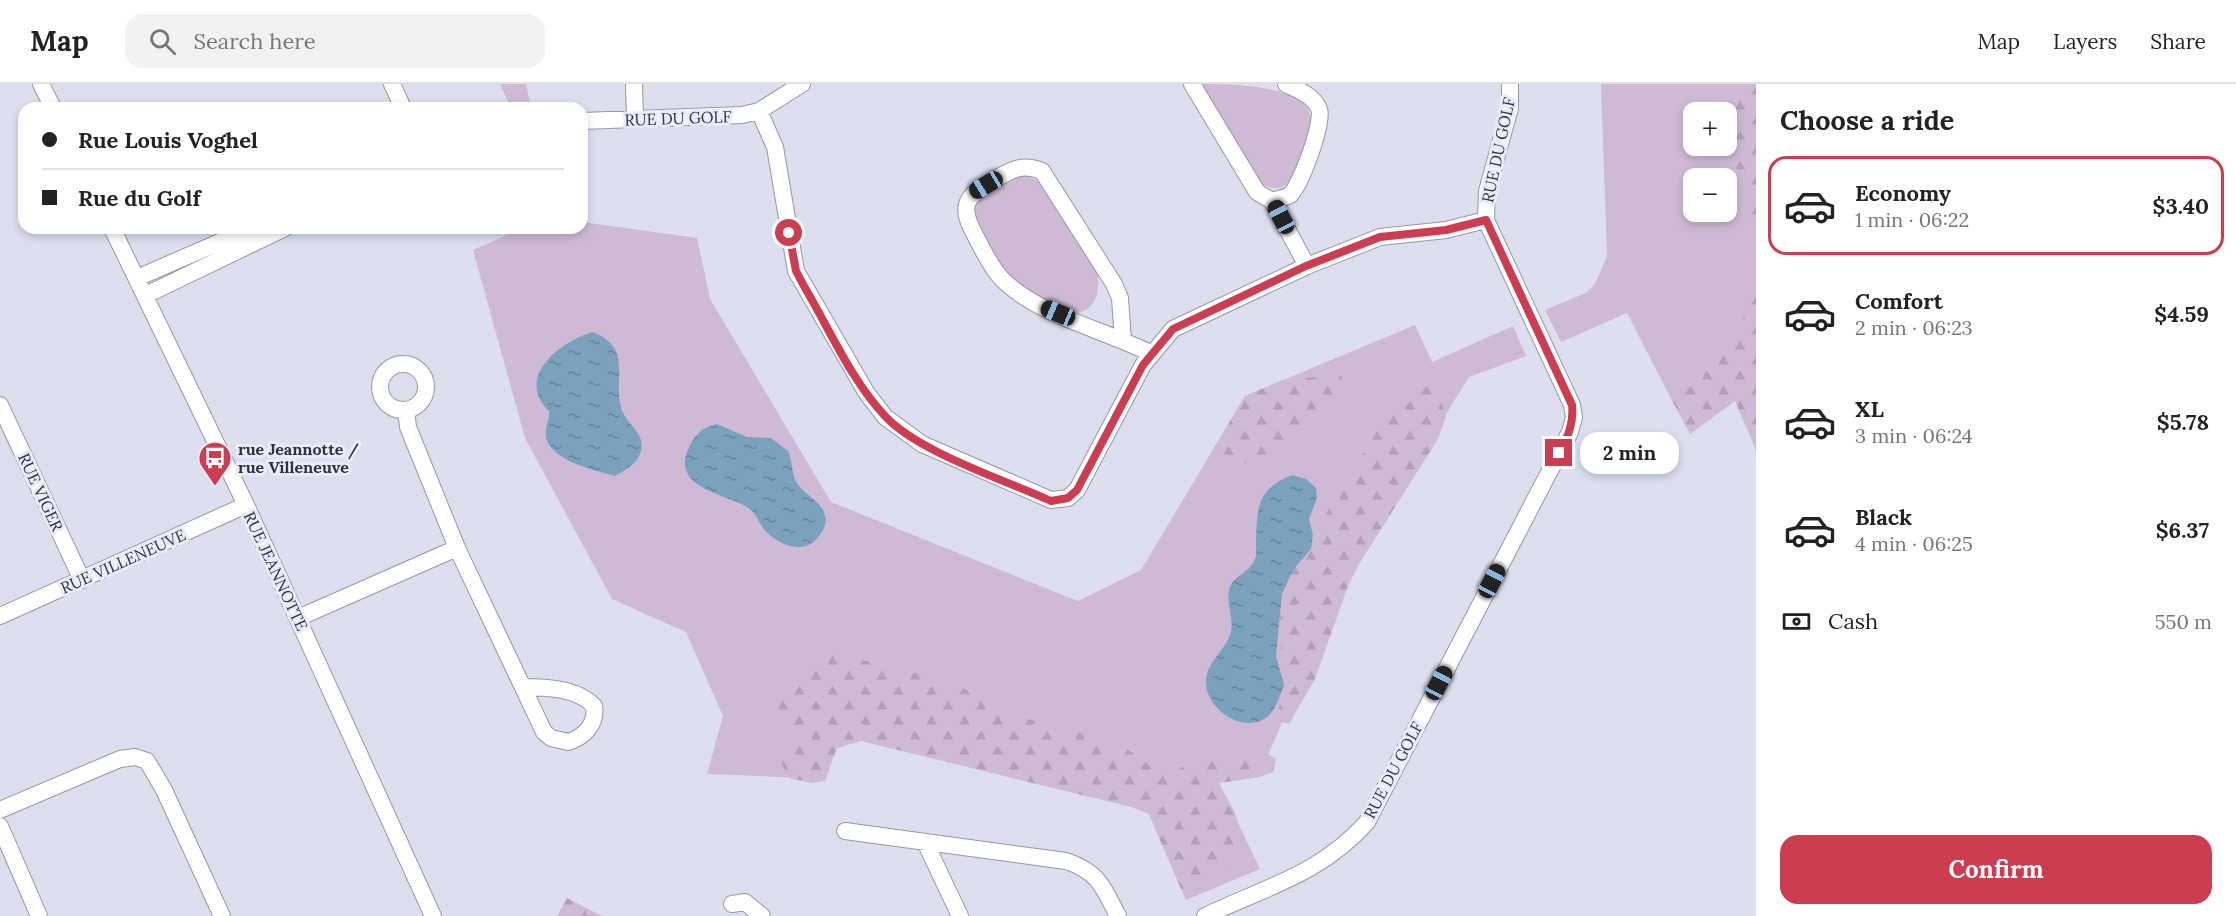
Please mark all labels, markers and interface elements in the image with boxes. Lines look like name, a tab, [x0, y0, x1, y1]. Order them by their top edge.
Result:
search box	[125, 14, 545, 68]
text: Map	[30, 23, 89, 59]
icon: search	[146, 25, 179, 58]
text: Search here	[194, 27, 316, 55]
text: Map	[1977, 28, 2020, 55]
text: Layers	[2053, 28, 2117, 55]
text: Share	[2150, 28, 2206, 55]
street label: RUE DU GOLF	[1477, 95, 1519, 204]
map controls	[1683, 102, 1737, 222]
button: +	[1683, 102, 1737, 156]
text: Choose a ride	[1780, 103, 1954, 137]
street label: RUE DU GOLF	[624, 106, 732, 130]
text: Rue Louis Voghel	[78, 126, 258, 154]
car	[966, 168, 1006, 202]
button: −	[1683, 168, 1737, 222]
icon: car	[1783, 179, 1837, 233]
text: Economy	[1855, 179, 1951, 207]
text: Rue du Golf	[78, 184, 201, 212]
text: $3.40	[2153, 192, 2209, 220]
car	[1265, 197, 1297, 237]
text: 1 min · 06:22	[1855, 207, 1969, 232]
route start	[775, 219, 802, 246]
icon: car	[1783, 287, 1837, 341]
text: Comfort	[1855, 287, 1943, 315]
car	[1038, 298, 1078, 328]
text: $4.59	[2154, 300, 2209, 328]
text: 2 min · 06:23	[1855, 315, 1973, 340]
icon: car	[1783, 395, 1837, 449]
text: XL	[1855, 395, 1884, 423]
text: $5.78	[2157, 408, 2209, 436]
text: 3 min · 06:24	[1855, 423, 1973, 448]
callout: 2 min	[1580, 432, 1679, 474]
place label: rue Jeannotte / rue Villeneuve	[238, 439, 359, 477]
route end	[1545, 439, 1572, 466]
bus stop icon: rue Jeannotte / rue Villeneuve	[197, 440, 233, 487]
text: 2 min	[1603, 440, 1656, 465]
street label: RUE VIGER	[14, 450, 68, 535]
icon: car	[1783, 503, 1837, 557]
text: Black	[1855, 503, 1912, 531]
street label: RUE JEANNOTTE	[240, 508, 312, 634]
text: $6.37	[2156, 516, 2209, 544]
street label: RUE VILLENEUVE	[57, 524, 189, 598]
text: 4 min · 06:25	[1855, 531, 1973, 556]
car	[1476, 561, 1508, 601]
icon: cash	[1780, 605, 1813, 638]
text: Cash	[1828, 607, 1878, 635]
text: 550 m	[2155, 609, 2212, 634]
car	[1423, 663, 1455, 703]
street label: RUE DU GOLF	[1359, 718, 1427, 822]
button: Confirm	[1780, 835, 2212, 904]

